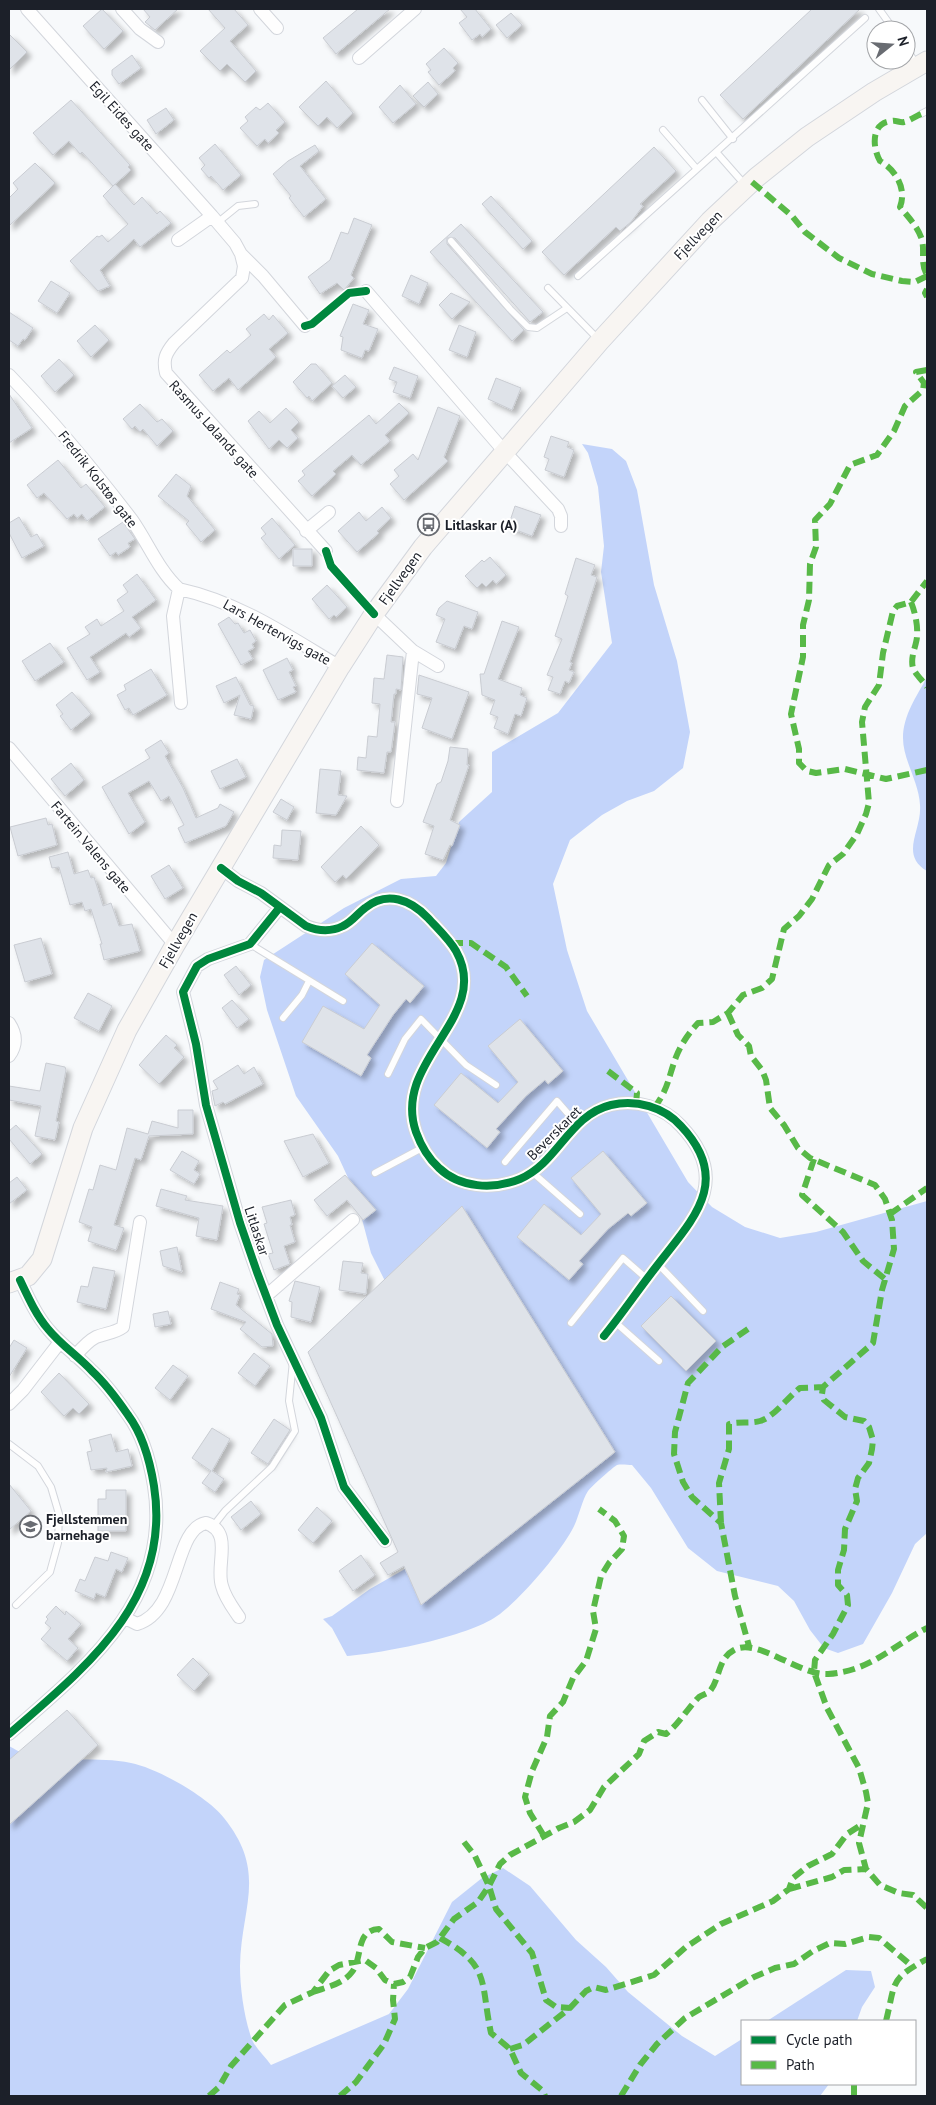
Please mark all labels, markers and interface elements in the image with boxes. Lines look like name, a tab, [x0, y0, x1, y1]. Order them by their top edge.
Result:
north arrow	[866, 20, 916, 70]
text: N	[893, 34, 913, 48]
street label: Egil Eides gate	[86, 77, 158, 155]
street label: Fjellvegen	[670, 206, 726, 264]
street label: Rasmus Lølands gate	[165, 376, 263, 482]
street label: Fredrik Kolstøs gate	[54, 427, 142, 531]
bus stop icon: Litlaskar (A)	[417, 513, 441, 537]
place label: Litlaskar (A)	[445, 516, 517, 534]
street label: Fjellvegen	[374, 548, 426, 608]
street label: Lars Hertervigs gate	[220, 595, 334, 669]
street label: Fartein Valens gate	[47, 797, 135, 897]
street label: Fjellvegen	[155, 909, 201, 971]
street label: Beverskaret	[523, 1102, 585, 1164]
street label: Litlaskar	[241, 1204, 274, 1258]
place label: Fjellstemmen barnehage	[46, 1510, 127, 1544]
school or university icon: Fjellstemmen barnehage	[18, 1515, 42, 1539]
legend	[741, 2020, 916, 2085]
text: Cycle path	[786, 2030, 852, 2049]
text: Path	[786, 2055, 815, 2074]

